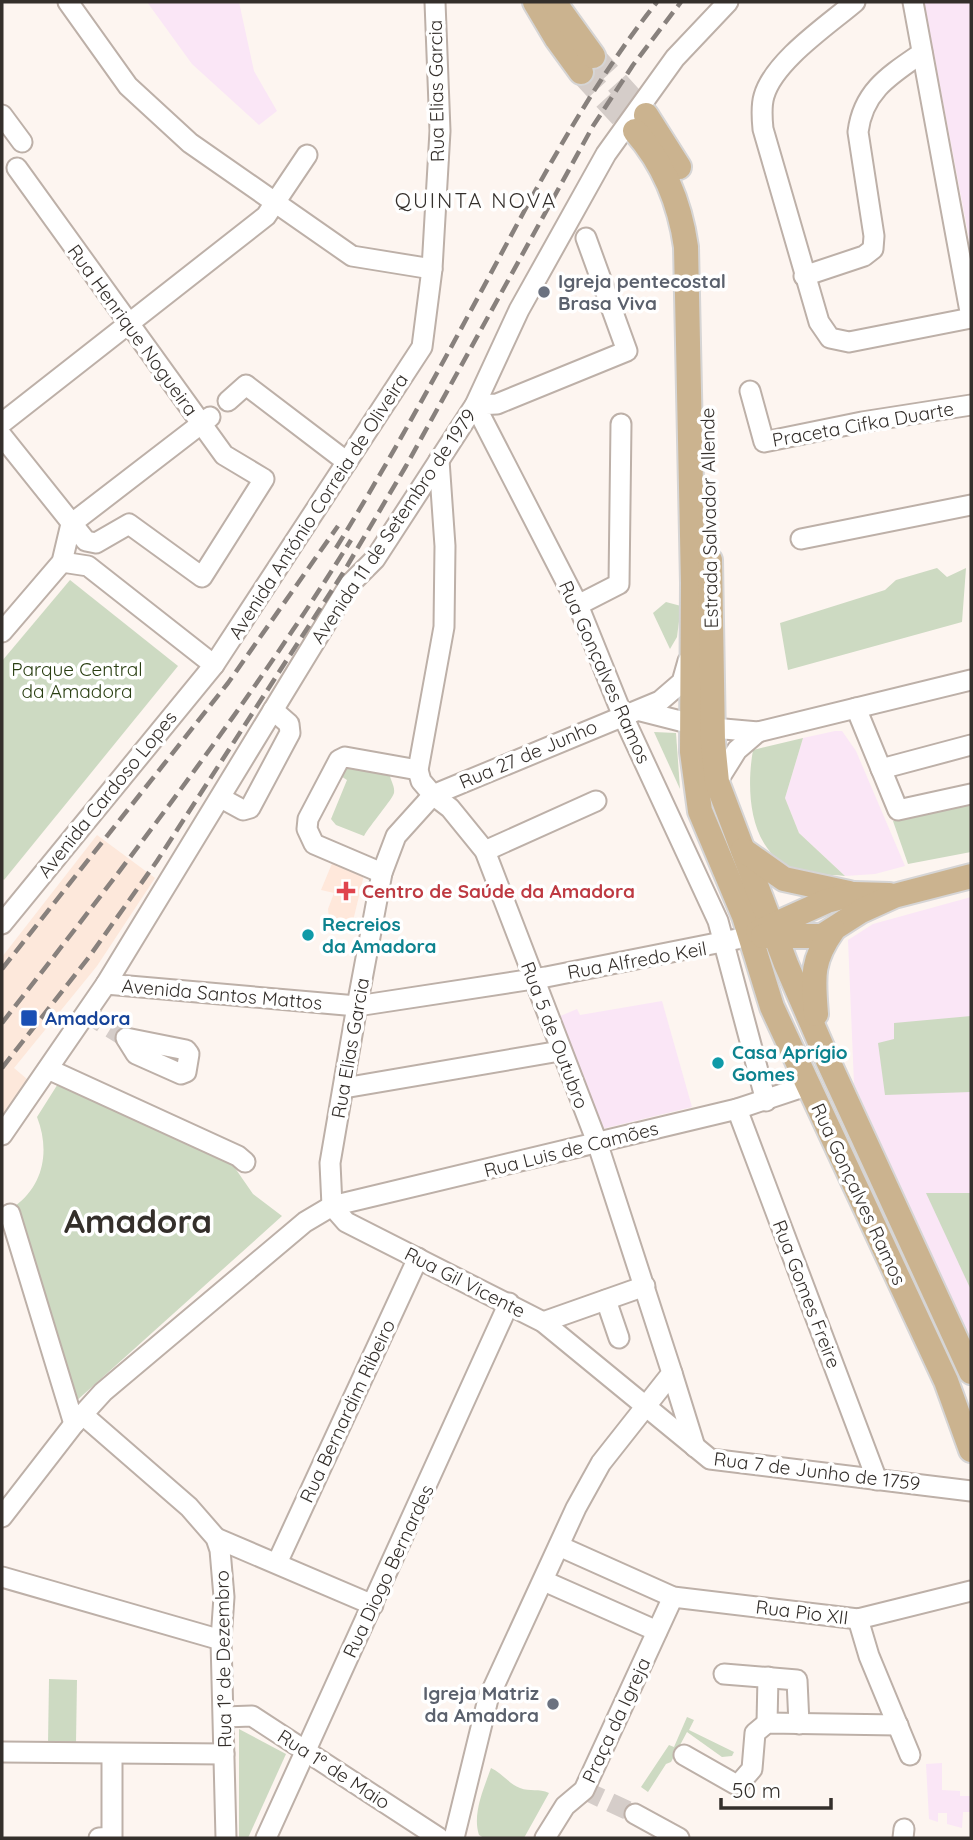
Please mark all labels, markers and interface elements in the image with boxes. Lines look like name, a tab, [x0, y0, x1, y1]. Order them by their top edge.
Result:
street label: Rua Elias Garcia	[423, 20, 449, 162]
district label: QUINTA NOVA	[395, 187, 557, 213]
street label: Rua Henrique Nogueira	[63, 239, 203, 421]
place label: Igreja pentecostal Brasa Viva	[558, 269, 726, 315]
marker: Igreja pentecostal Brasa Viva	[536, 284, 552, 300]
street label: Avenida António Correia de Oliveira	[223, 369, 413, 643]
street label: Praceta Cifka Duarte	[770, 396, 956, 452]
street label: Avenida 11 de Setembro de 1979	[305, 404, 481, 648]
street label: Estrada Salvador Allende	[695, 407, 723, 629]
street label: Rua Gonçalves Ramos	[554, 577, 656, 767]
park label: Parque Central da Amadora	[11, 657, 143, 703]
street label: Avenida Cardoso Lopes	[32, 706, 182, 882]
street label: Rua 27 de Junho	[455, 714, 601, 794]
place label: Centro de Saúde da Amadora	[362, 879, 635, 903]
marker: Centro de Saúde da Amadora	[336, 881, 356, 901]
place label: Recreios da Amadora	[322, 912, 437, 958]
marker: Recreios da Amadora	[300, 927, 316, 943]
street label: Rua Alfredo Keil	[566, 936, 708, 984]
street label: Rua 5 de Outubro	[516, 958, 594, 1112]
street label: Avenida Santos Mattos	[121, 973, 323, 1015]
street label: Rua Elias Garcia	[326, 976, 374, 1120]
place label: Amadora	[45, 1006, 130, 1030]
marker: Amadora	[19, 1008, 39, 1028]
place label: Casa Aprígio Gomes	[732, 1040, 848, 1086]
marker: Casa Aprígio Gomes	[710, 1055, 726, 1071]
street label: Rua Gonçalves Ramos	[806, 1099, 912, 1289]
street label: Rua Luis de Camões	[481, 1116, 661, 1182]
district label: Amadora	[64, 1200, 212, 1241]
street label: Rua Gomes Freire	[768, 1217, 846, 1371]
street label: Rua Gil Vicente	[401, 1241, 529, 1323]
street label: Rua Bernardim Ribeiro	[294, 1316, 400, 1506]
street label: Rua 7 de Junho de 1759	[712, 1446, 922, 1496]
street label: Rua Diogo Bernardes	[337, 1481, 439, 1661]
street label: Rua 1º de Dezembro	[209, 1570, 237, 1748]
street label: Rua Pio XII	[754, 1594, 850, 1630]
street label: Praça da Igreja	[576, 1653, 656, 1787]
place label: Igreja Matriz da Amadora	[423, 1681, 539, 1727]
marker: Igreja Matriz da Amadora	[545, 1696, 561, 1712]
street label: Rua 1º de Maio	[273, 1724, 395, 1814]
scale bar	[721, 1766, 831, 1810]
text: 50 m	[732, 1777, 781, 1803]

